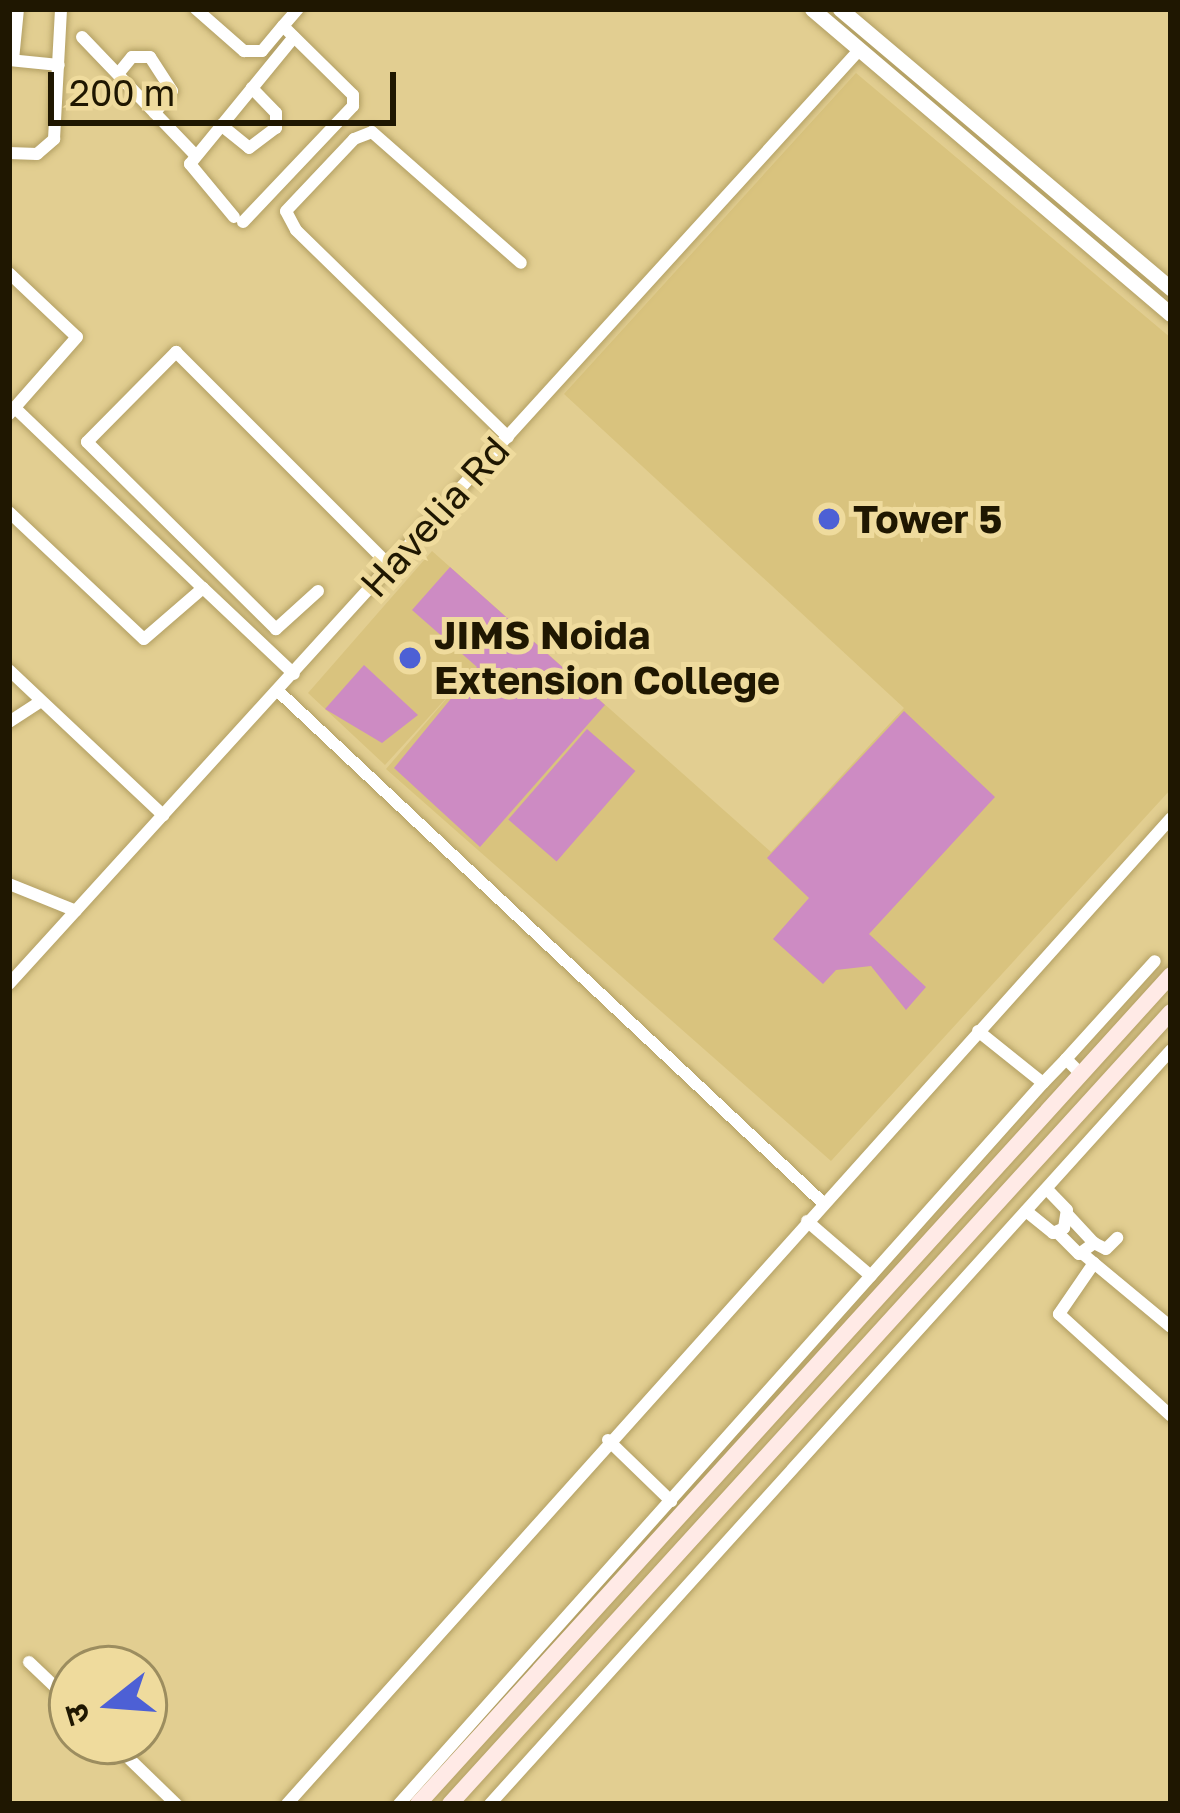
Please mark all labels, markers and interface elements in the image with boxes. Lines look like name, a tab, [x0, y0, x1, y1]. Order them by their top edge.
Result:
scale bar	[54, 48, 402, 122]
text: 200 m	[69, 71, 175, 114]
street label: Havelia Rd	[351, 427, 519, 607]
place label: Tower 5	[853, 496, 1002, 542]
marker: Tower 5	[816, 506, 842, 532]
place label: JIMS Noida Extension College	[434, 613, 780, 704]
marker: JIMS Noida Extension College	[397, 645, 423, 671]
north arrow	[48, 1645, 168, 1765]
text: उ	[54, 1700, 97, 1730]

